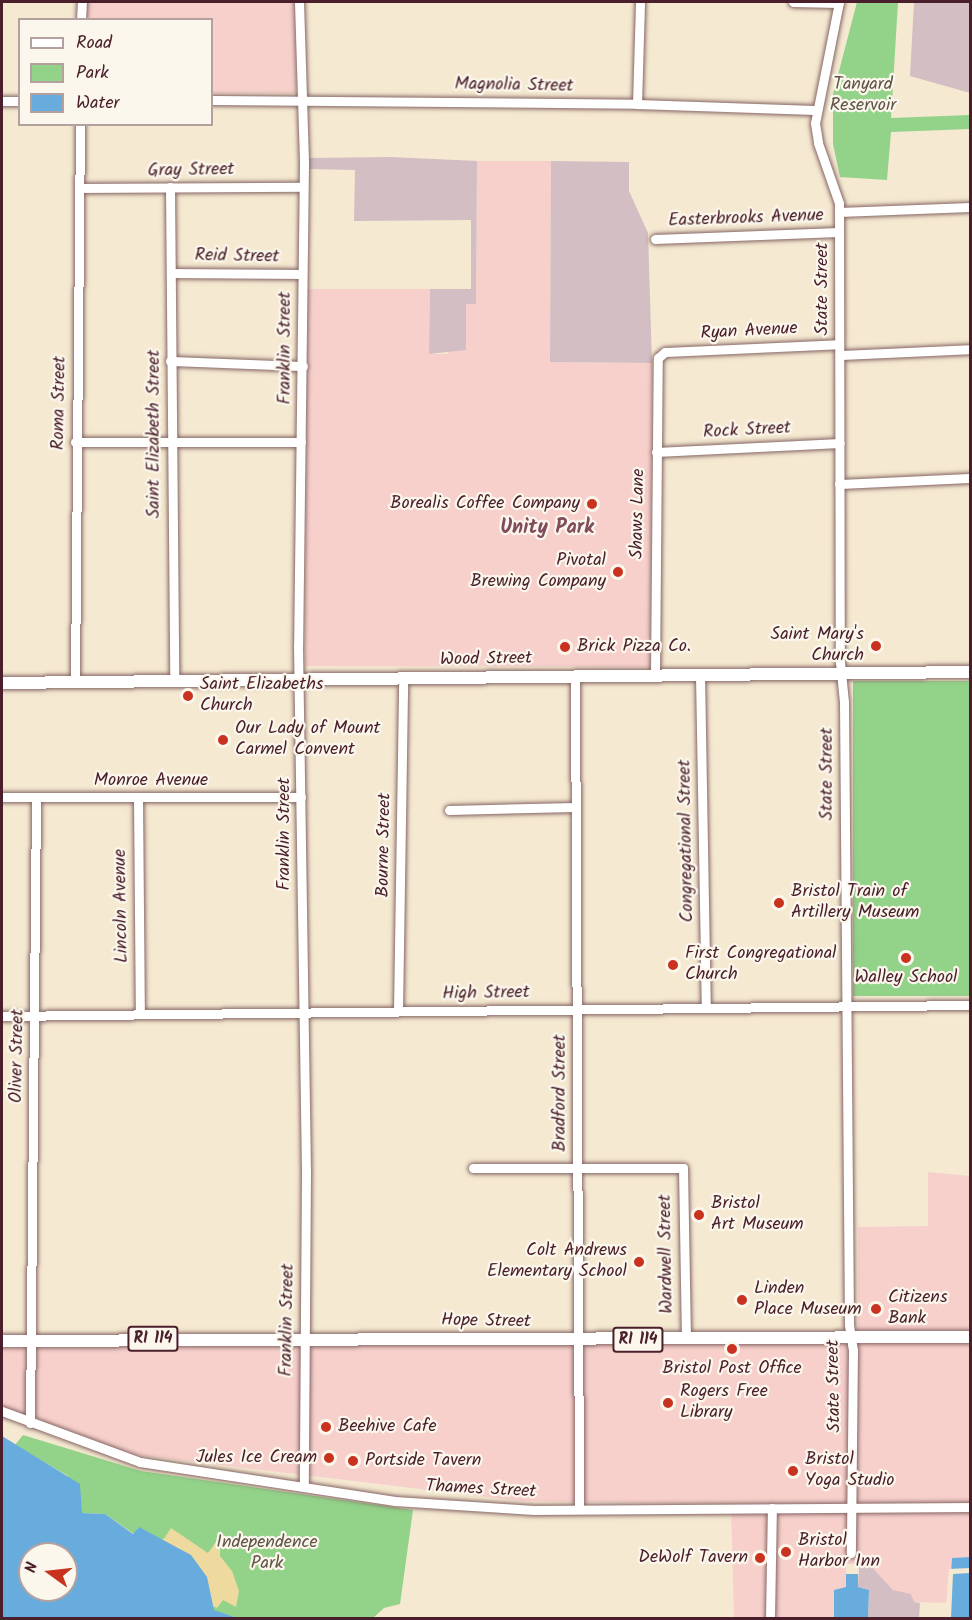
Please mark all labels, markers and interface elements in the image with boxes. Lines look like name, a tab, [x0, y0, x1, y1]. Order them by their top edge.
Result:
legend	[18, 18, 213, 126]
text: Road	[76, 29, 112, 58]
text: Park	[76, 59, 109, 88]
street label: Magnolia Street	[454, 74, 574, 98]
park label: Tanyard Reservoir	[830, 75, 896, 118]
text: Water	[76, 89, 120, 118]
street label: Gray Street	[147, 159, 235, 183]
street label: Easterbrooks Avenue	[668, 205, 824, 233]
street label: State Street	[812, 243, 834, 335]
street label: Reid Street	[194, 245, 280, 269]
street label: Franklin Street	[275, 291, 297, 405]
street label: Ryan Avenue	[700, 319, 798, 345]
street label: Saint Elizabeth Street	[144, 350, 166, 518]
street label: Roma Street	[48, 356, 72, 450]
street label: Rock Street	[703, 418, 791, 444]
street label: Shaws Lane	[627, 469, 651, 559]
place label: Borealis Coffee Company	[390, 493, 580, 515]
marker: Borealis Coffee Company	[585, 497, 599, 511]
district label: Unity Park	[500, 516, 594, 540]
place label: Pivotal Brewing Company	[470, 551, 606, 594]
marker: Pivotal Brewing Company	[611, 565, 625, 579]
place label: Saint Mary's Church	[771, 625, 864, 668]
place label: Brick Pizza Co.	[577, 636, 691, 658]
marker: Saint Mary's Church	[869, 639, 883, 653]
marker: Brick Pizza Co.	[558, 640, 572, 654]
street label: Wood Street	[440, 648, 532, 672]
place label: Saint Elizabeths Church	[200, 675, 323, 718]
marker: Saint Elizabeths Church	[181, 689, 195, 703]
place label: Our Lady of Mount Carmel Convent	[235, 719, 380, 762]
street label: State Street	[817, 728, 839, 820]
marker: Our Lady of Mount Carmel Convent	[216, 733, 230, 747]
street label: Congregational Street	[675, 759, 699, 923]
street label: Monroe Avenue	[94, 770, 208, 792]
street label: Franklin Street	[274, 777, 296, 891]
street label: Bourne Street	[373, 792, 397, 898]
street label: Lincoln Avenue	[110, 849, 134, 963]
place label: Bristol Train of Artillery Museum	[791, 882, 919, 924]
marker: Bristol Train of Artillery Museum	[772, 896, 786, 910]
place label: First Congregational Church	[685, 944, 836, 986]
marker: Walley School	[899, 951, 913, 965]
marker: First Congregational Church	[666, 958, 680, 972]
place label: Walley School	[854, 967, 958, 989]
street label: High Street	[442, 982, 530, 1006]
street label: Oliver Street	[6, 1009, 30, 1103]
street label: Bradford Street	[550, 1034, 572, 1152]
street label: Wardwell Street	[655, 1194, 679, 1314]
place label: Bristol Art Museum	[711, 1194, 804, 1236]
marker: Bristol Art Museum	[692, 1208, 706, 1222]
place label: Colt Andrews Elementary School	[487, 1241, 627, 1284]
marker: Colt Andrews Elementary School	[632, 1255, 646, 1269]
street label: Franklin Street	[276, 1263, 300, 1377]
place label: Linden Place Museum	[754, 1279, 862, 1322]
place label: Citizens Bank	[888, 1288, 948, 1330]
marker: Linden Place Museum	[735, 1293, 749, 1307]
marker: Citizens Bank	[869, 1302, 883, 1316]
street label: Hope Street	[441, 1310, 531, 1334]
road number: RI 114	[126, 1326, 180, 1352]
road number: RI 114	[611, 1327, 665, 1353]
street label: State Street	[823, 1339, 847, 1433]
marker: Bristol Post Office	[725, 1342, 739, 1356]
place label: Bristol Post Office	[662, 1358, 802, 1380]
place label: Rogers Free Library	[680, 1382, 768, 1424]
marker: Rogers Free Library	[661, 1396, 675, 1410]
place label: Beehive Cafe	[338, 1416, 437, 1438]
marker: Beehive Cafe	[319, 1420, 333, 1434]
place label: Jules Ice Cream	[196, 1447, 317, 1469]
place label: Portside Tavern	[365, 1450, 481, 1472]
place label: Bristol Yoga Studio	[805, 1450, 894, 1492]
marker: Jules Ice Cream	[322, 1451, 336, 1465]
marker: Portside Tavern	[346, 1454, 360, 1468]
marker: Bristol Yoga Studio	[786, 1464, 800, 1478]
street label: Thames Street	[425, 1476, 537, 1504]
place label: Bristol Harbor Inn	[798, 1531, 880, 1574]
park label: Independence Park	[216, 1533, 318, 1576]
north arrow	[18, 1542, 78, 1602]
marker: Bristol Harbor Inn	[779, 1545, 793, 1559]
place label: DeWolf Tavern	[638, 1547, 748, 1569]
marker: DeWolf Tavern	[753, 1551, 767, 1565]
text: N	[19, 1560, 45, 1576]

